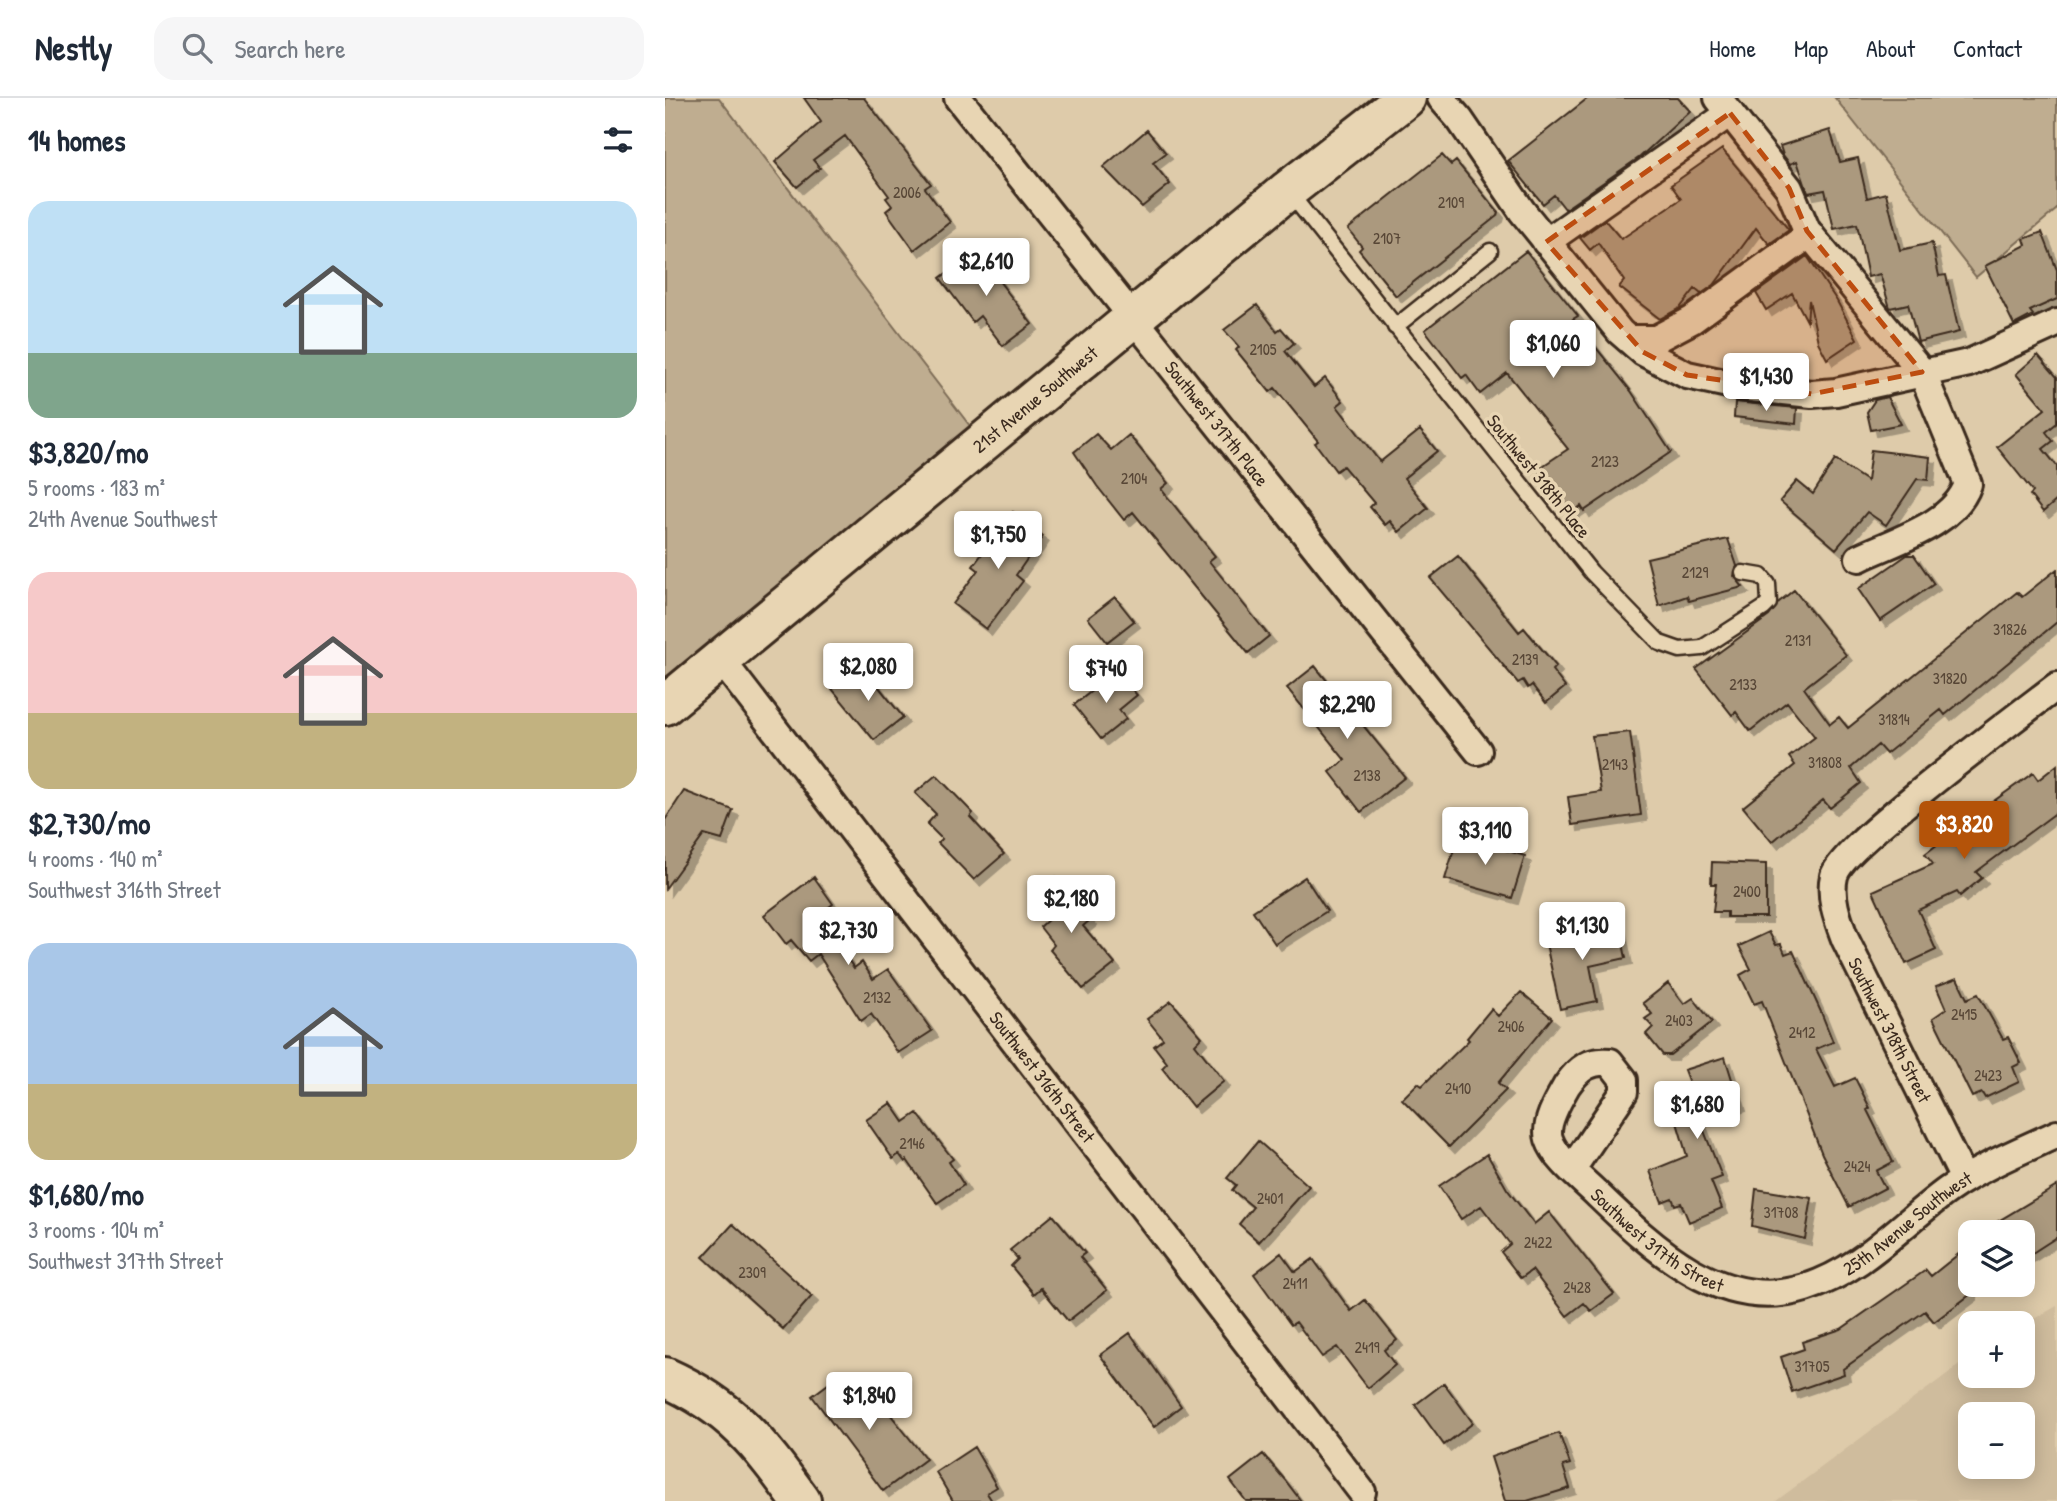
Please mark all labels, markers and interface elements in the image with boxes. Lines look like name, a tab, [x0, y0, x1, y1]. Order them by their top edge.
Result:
search box	[154, 17, 644, 80]
text: Nestly	[35, 26, 112, 70]
icon: search	[178, 29, 216, 67]
text: Search here	[234, 31, 346, 66]
text: Home	[1709, 32, 1756, 64]
text: Map	[1794, 32, 1828, 64]
text: About	[1866, 32, 1915, 64]
text: Contact	[1953, 32, 2022, 64]
text: 14 homes	[28, 120, 126, 160]
icon: filters	[599, 121, 637, 159]
house number: 2006	[893, 181, 921, 203]
house number: 2109	[1438, 191, 1464, 213]
house number: 2107	[1373, 227, 1401, 249]
pin: $2,610	[929, 238, 1043, 298]
text: $2,610	[959, 245, 1013, 276]
icon: home	[270, 247, 396, 373]
pin: $1,060	[1496, 320, 1610, 380]
text: $1,060	[1526, 327, 1580, 358]
house number: 2105	[1249, 338, 1277, 360]
street label: 21st Avenue Southwest	[967, 339, 1104, 459]
pin: $1,430	[1709, 354, 1823, 413]
street label: Southwest 317th Place	[1159, 355, 1275, 492]
text: $1,430	[1739, 360, 1793, 391]
street label: Southwest 318th Place	[1481, 409, 1597, 544]
text: $3,820/mo	[28, 432, 148, 472]
house number: 2123	[1591, 450, 1619, 472]
house number: 2104	[1121, 467, 1147, 489]
text: 5 rooms · 183 m²	[28, 472, 165, 503]
text: 24th Avenue Southwest	[28, 503, 217, 534]
pin: $1,750	[941, 512, 1055, 571]
text: $1,750	[970, 518, 1026, 549]
house number: 2129	[1682, 561, 1708, 583]
icon: home	[270, 618, 396, 744]
house number: 31826	[1993, 618, 2027, 640]
house number: 2131	[1785, 629, 1811, 651]
pin: $2,080	[811, 644, 925, 703]
pin: $740	[1065, 646, 1147, 705]
house number: 2139	[1512, 648, 1538, 670]
text: $2,080	[839, 650, 897, 681]
text: $740	[1085, 652, 1127, 683]
house number: 31820	[1933, 667, 1967, 689]
house number: 2133	[1729, 673, 1757, 695]
pin: $2,290	[1290, 682, 1404, 741]
text: $2,290	[1319, 688, 1375, 719]
house number: 31814	[1878, 708, 1910, 730]
house number: 31808	[1808, 751, 1842, 773]
house number: 2143	[1602, 753, 1628, 775]
house number: 2138	[1353, 764, 1381, 786]
pin: $3,820	[1907, 802, 2021, 861]
text: $2,730/mo	[28, 803, 150, 843]
pin: $3,110	[1428, 808, 1542, 867]
text: $3,820	[1935, 808, 1993, 839]
text: $3,110	[1458, 814, 1512, 845]
text: 4 rooms · 140 m²	[28, 843, 162, 874]
text: Southwest 316th Street	[28, 874, 221, 905]
pin: $2,180	[1014, 876, 1128, 935]
house number: 2400	[1733, 880, 1761, 902]
text: $2,180	[1043, 882, 1099, 913]
pin: $1,130	[1525, 902, 1639, 962]
pin: $2,730	[791, 908, 905, 967]
text: $1,130	[1555, 909, 1609, 940]
text: $2,730	[818, 914, 878, 945]
street label: Southwest 318th Street	[1842, 953, 1938, 1108]
house number: 2132	[863, 986, 891, 1008]
icon: home	[270, 989, 396, 1115]
house number: 2415	[1951, 1003, 1977, 1025]
street label: Southwest 316th Street	[983, 1006, 1102, 1148]
house number: 2403	[1665, 1009, 1693, 1031]
house number: 2406	[1497, 1015, 1525, 1037]
house number: 2412	[1789, 1021, 1816, 1043]
house number: 2423	[1974, 1064, 2002, 1086]
house number: 2410	[1445, 1077, 1471, 1099]
pin: $1,680	[1640, 1082, 1754, 1141]
text: $1,680	[1670, 1088, 1724, 1119]
house number: 2146	[899, 1132, 925, 1154]
house number: 2424	[1844, 1155, 1870, 1177]
street label: 25th Avenue Southwest	[1838, 1165, 1977, 1281]
text: $1,680/mo	[28, 1174, 144, 1214]
street label: Southwest 317th Street	[1585, 1182, 1728, 1298]
house number: 2401	[1257, 1187, 1283, 1209]
house number: 31708	[1764, 1201, 1799, 1223]
text: 3 rooms · 104 m²	[28, 1214, 164, 1245]
map controls	[1958, 1220, 2035, 1479]
button: layers	[1958, 1220, 2035, 1297]
house number: 2422	[1524, 1231, 1553, 1253]
text: Southwest 317th Street	[28, 1245, 223, 1276]
house number: 2309	[738, 1261, 766, 1283]
house number: 2411	[1282, 1272, 1308, 1294]
house number: 2428	[1563, 1276, 1591, 1298]
button: +	[1958, 1311, 2035, 1388]
house number: 2419	[1354, 1336, 1380, 1358]
house number: 31705	[1795, 1355, 1830, 1377]
pin: $1,840	[812, 1372, 926, 1432]
text: $1,840	[842, 1379, 896, 1410]
button: −	[1958, 1402, 2035, 1479]

